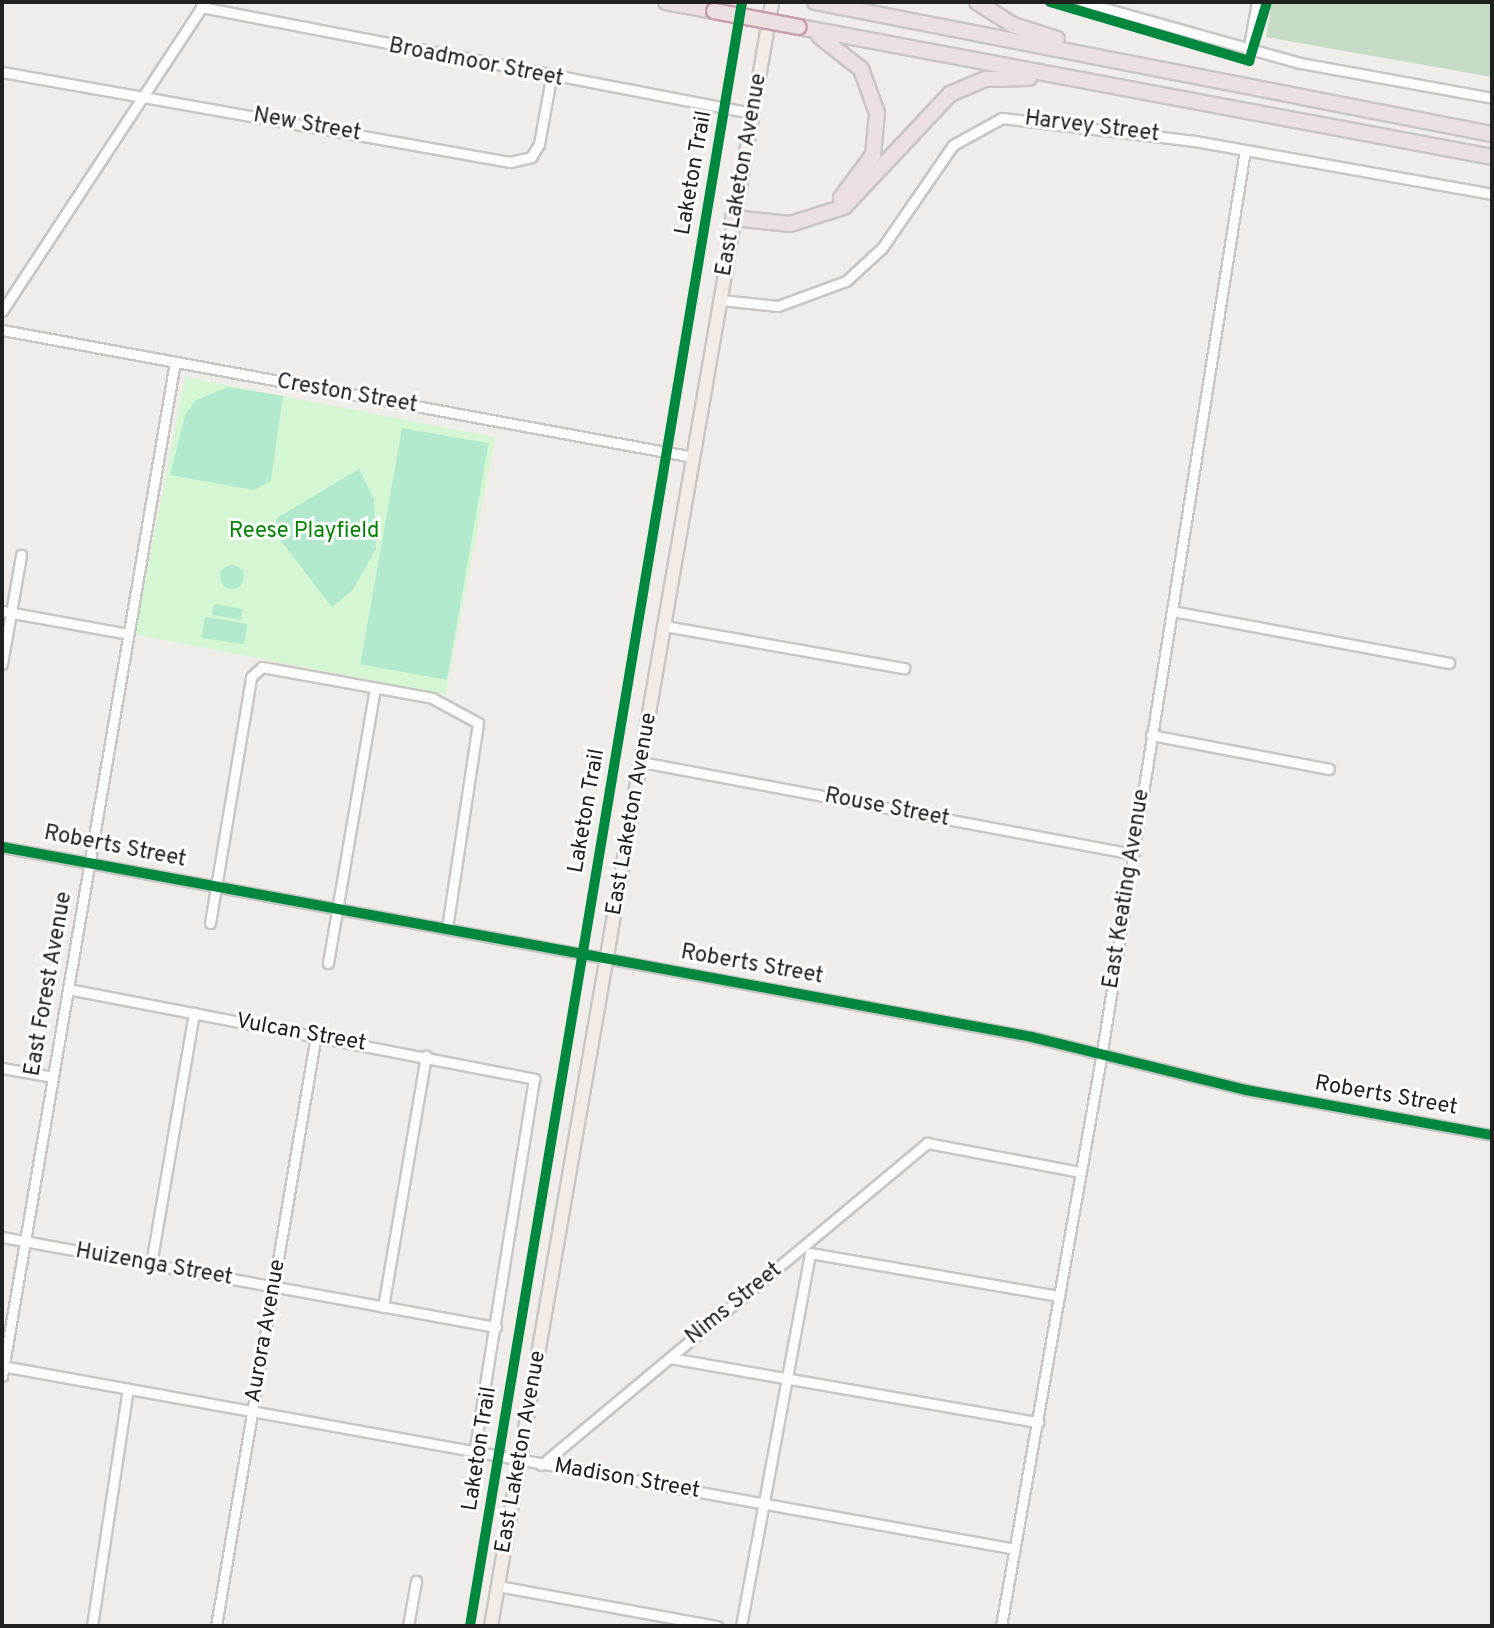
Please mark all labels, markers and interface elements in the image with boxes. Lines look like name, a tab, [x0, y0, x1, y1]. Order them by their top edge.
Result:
street label: Broadmoor Street	[386, 33, 566, 93]
street label: East Laketon Avenue	[711, 71, 773, 279]
street label: New Street	[251, 103, 363, 147]
street label: Harvey Street	[1023, 106, 1161, 148]
street label: Laketon Trail	[670, 109, 718, 237]
street label: Creston Street	[275, 369, 419, 419]
park label: Reese Playfield	[229, 519, 379, 545]
street label: East Laketon Avenue	[601, 710, 663, 918]
street label: Laketon Trail	[563, 747, 611, 875]
street label: Rouse Street	[822, 783, 952, 833]
street label: East Keating Avenue	[1098, 787, 1156, 991]
street label: Roberts Street	[42, 820, 188, 874]
street label: East Forest Avenue	[20, 889, 78, 1079]
street label: Roberts Street	[679, 939, 825, 991]
street label: Vulcan Street	[234, 1009, 368, 1057]
street label: Roberts Street	[1313, 1070, 1459, 1122]
street label: Huizenga Street	[73, 1238, 235, 1292]
street label: Aurora Avenue	[240, 1257, 292, 1405]
street label: Nims Street	[681, 1257, 787, 1351]
street label: East Laketon Avenue	[490, 1348, 552, 1556]
street label: Laketon Trail	[457, 1385, 503, 1513]
street label: Madison Street	[552, 1453, 702, 1505]

